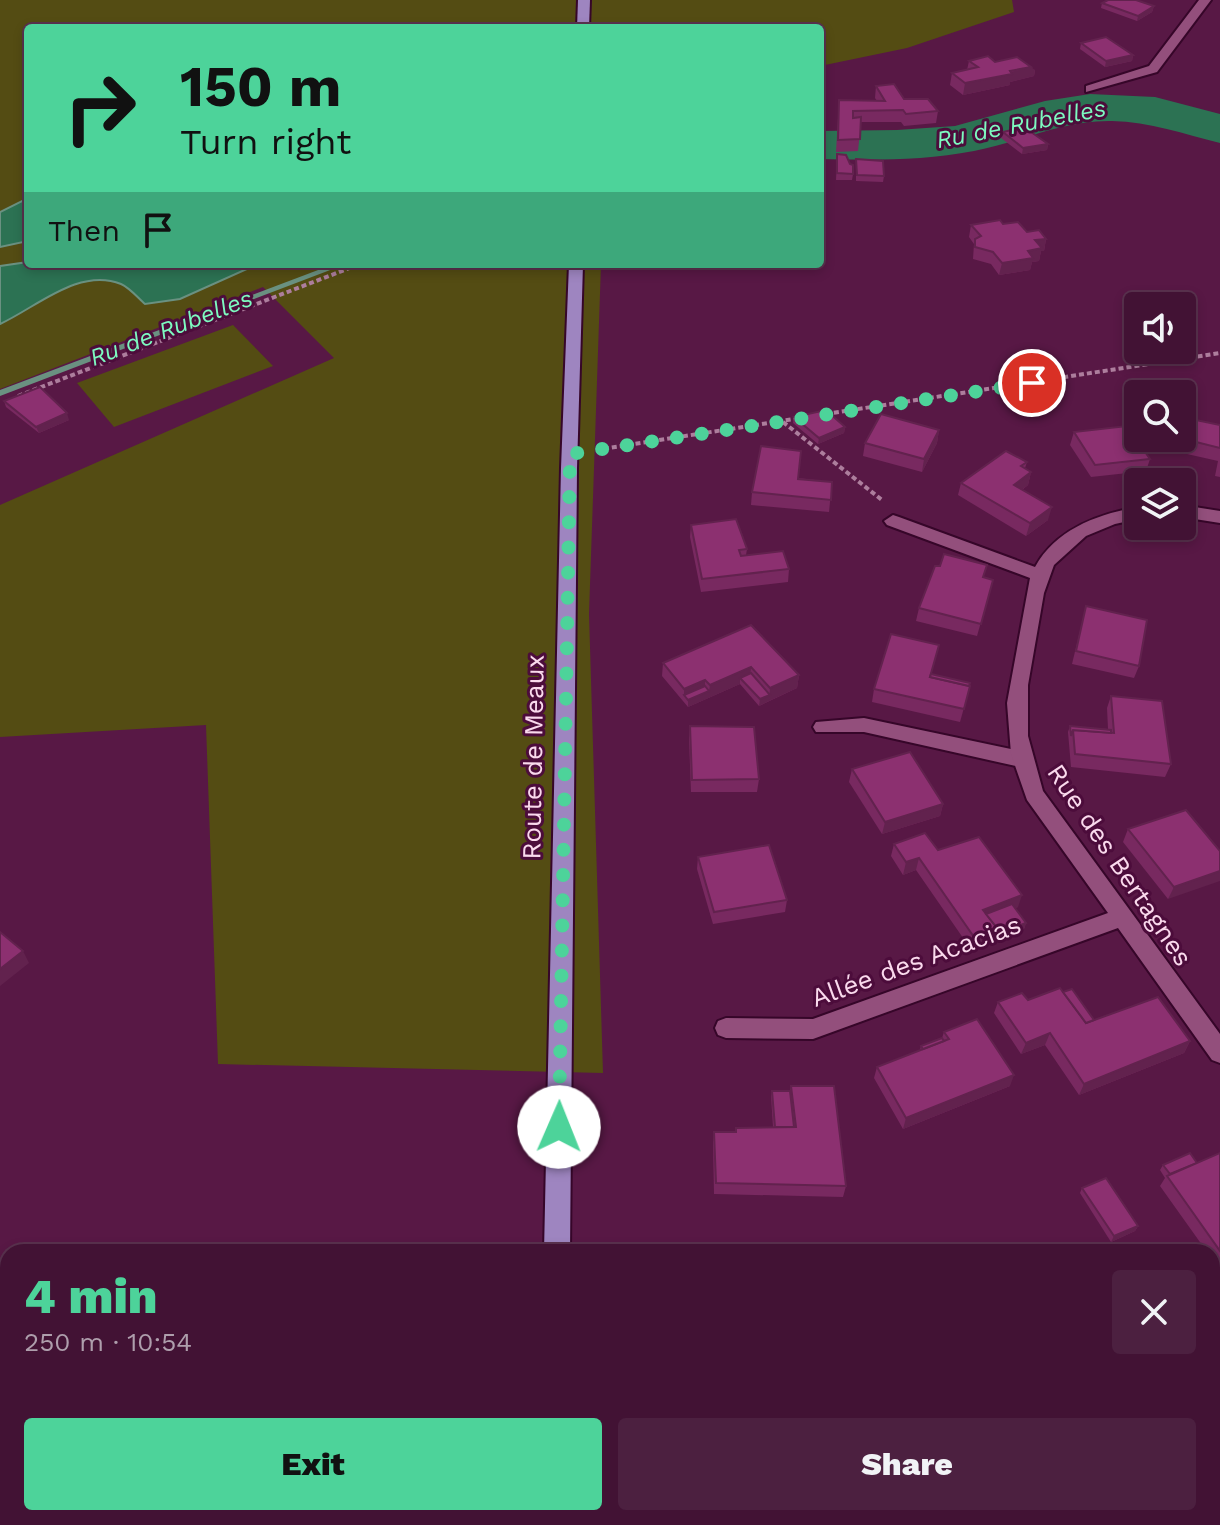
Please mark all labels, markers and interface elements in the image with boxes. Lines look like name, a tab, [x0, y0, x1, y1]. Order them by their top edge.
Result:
text: 150 m	[180, 54, 342, 120]
icon: right	[48, 56, 152, 160]
water label: Ru de Rubelles	[934, 94, 1108, 154]
text: Turn right	[180, 121, 351, 163]
icon: arrive	[136, 208, 180, 252]
text: Then	[48, 213, 120, 248]
water label: Ru de Rubelles	[86, 284, 256, 372]
map controls	[1124, 292, 1196, 540]
button: sound	[1124, 292, 1196, 364]
pin	[998, 349, 1066, 417]
icon: arrive	[1010, 361, 1054, 405]
button: search	[1124, 380, 1196, 452]
button: layers	[1124, 468, 1196, 540]
street label: Route de Meaux	[516, 654, 550, 860]
street label: Rue des Bertagnes	[1041, 758, 1199, 972]
street label: Allée des Acacias	[807, 909, 1025, 1013]
position arrow	[517, 1085, 601, 1169]
text: 4 min	[24, 1268, 158, 1325]
button: close	[1112, 1270, 1196, 1354]
text: 250 m · 10:54	[24, 1327, 192, 1357]
button: Exit	[24, 1418, 602, 1510]
button: Share	[618, 1418, 1196, 1510]

